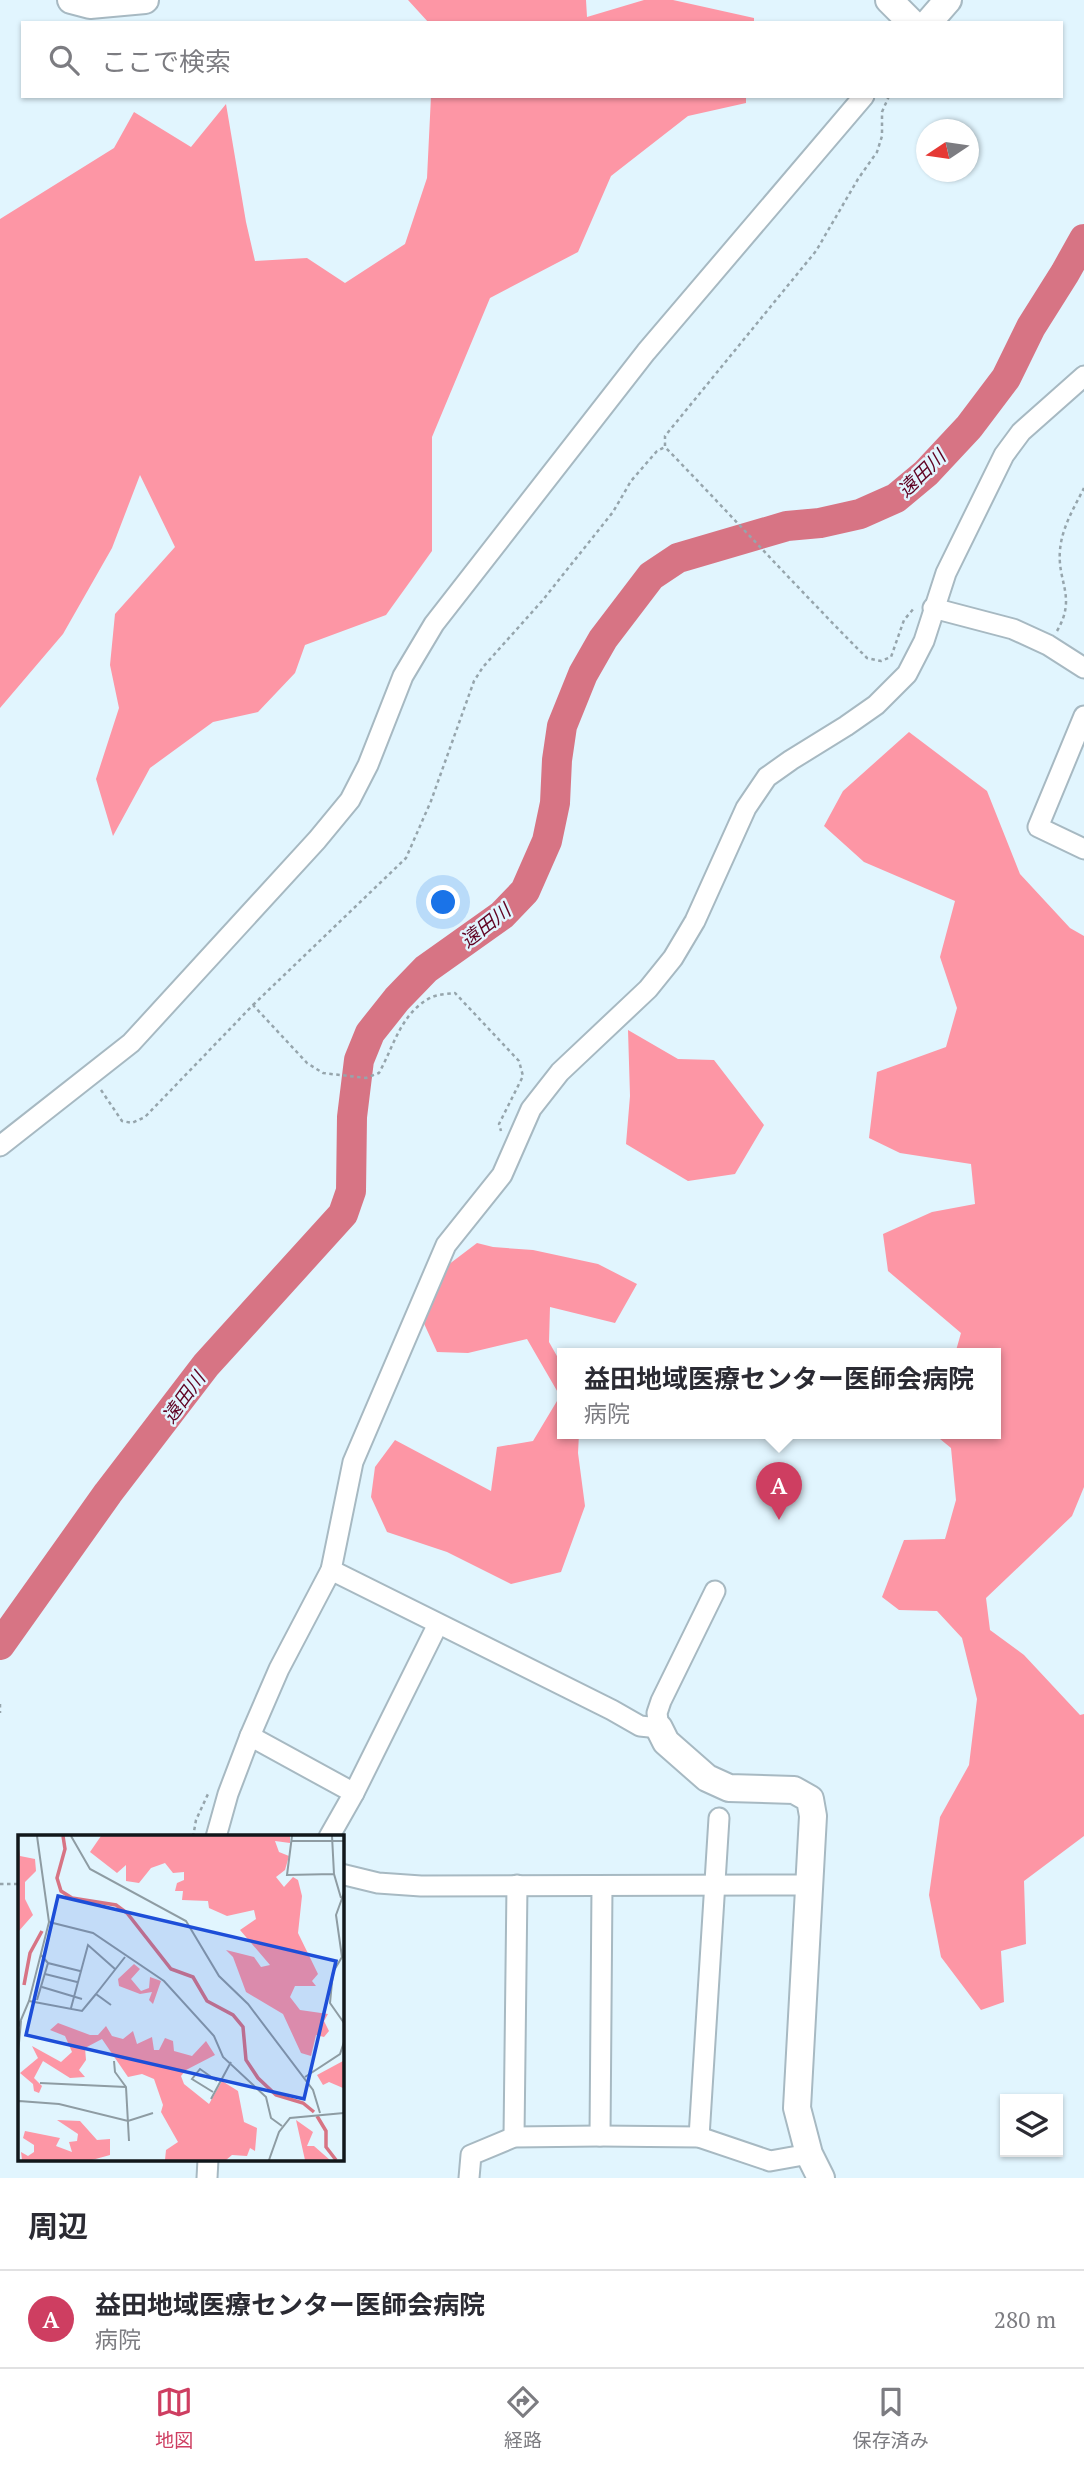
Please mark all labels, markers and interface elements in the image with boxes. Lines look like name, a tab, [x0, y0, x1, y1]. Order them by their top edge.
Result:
search box	[21, 21, 1063, 98]
icon: search	[45, 41, 83, 79]
text: ここで検索	[101, 44, 231, 78]
north arrow	[916, 119, 979, 182]
water label: 遠田川	[892, 443, 952, 502]
your location	[426, 885, 460, 919]
water label: 遠田川	[455, 896, 517, 952]
popup	[557, 1348, 1001, 1439]
text: 益田地域医療センター医師会病院	[584, 1361, 974, 1395]
water label: 遠田川	[156, 1365, 211, 1427]
text: 病院	[584, 1398, 630, 1429]
pin: A	[756, 1462, 802, 1520]
inset map	[18, 1835, 343, 2160]
map controls	[1000, 2094, 1063, 2157]
button: layers	[1000, 2094, 1063, 2157]
text: 周辺	[28, 2206, 88, 2246]
text: 益田地域医療センター医師会病院	[95, 2287, 485, 2321]
text: A	[43, 2304, 59, 2335]
text: 280 m	[994, 2304, 1056, 2335]
text: 病院	[95, 2324, 141, 2355]
tab: 地図	[155, 2383, 193, 2452]
tab: 経路	[504, 2383, 542, 2452]
tab: 保存済み	[853, 2383, 929, 2452]

